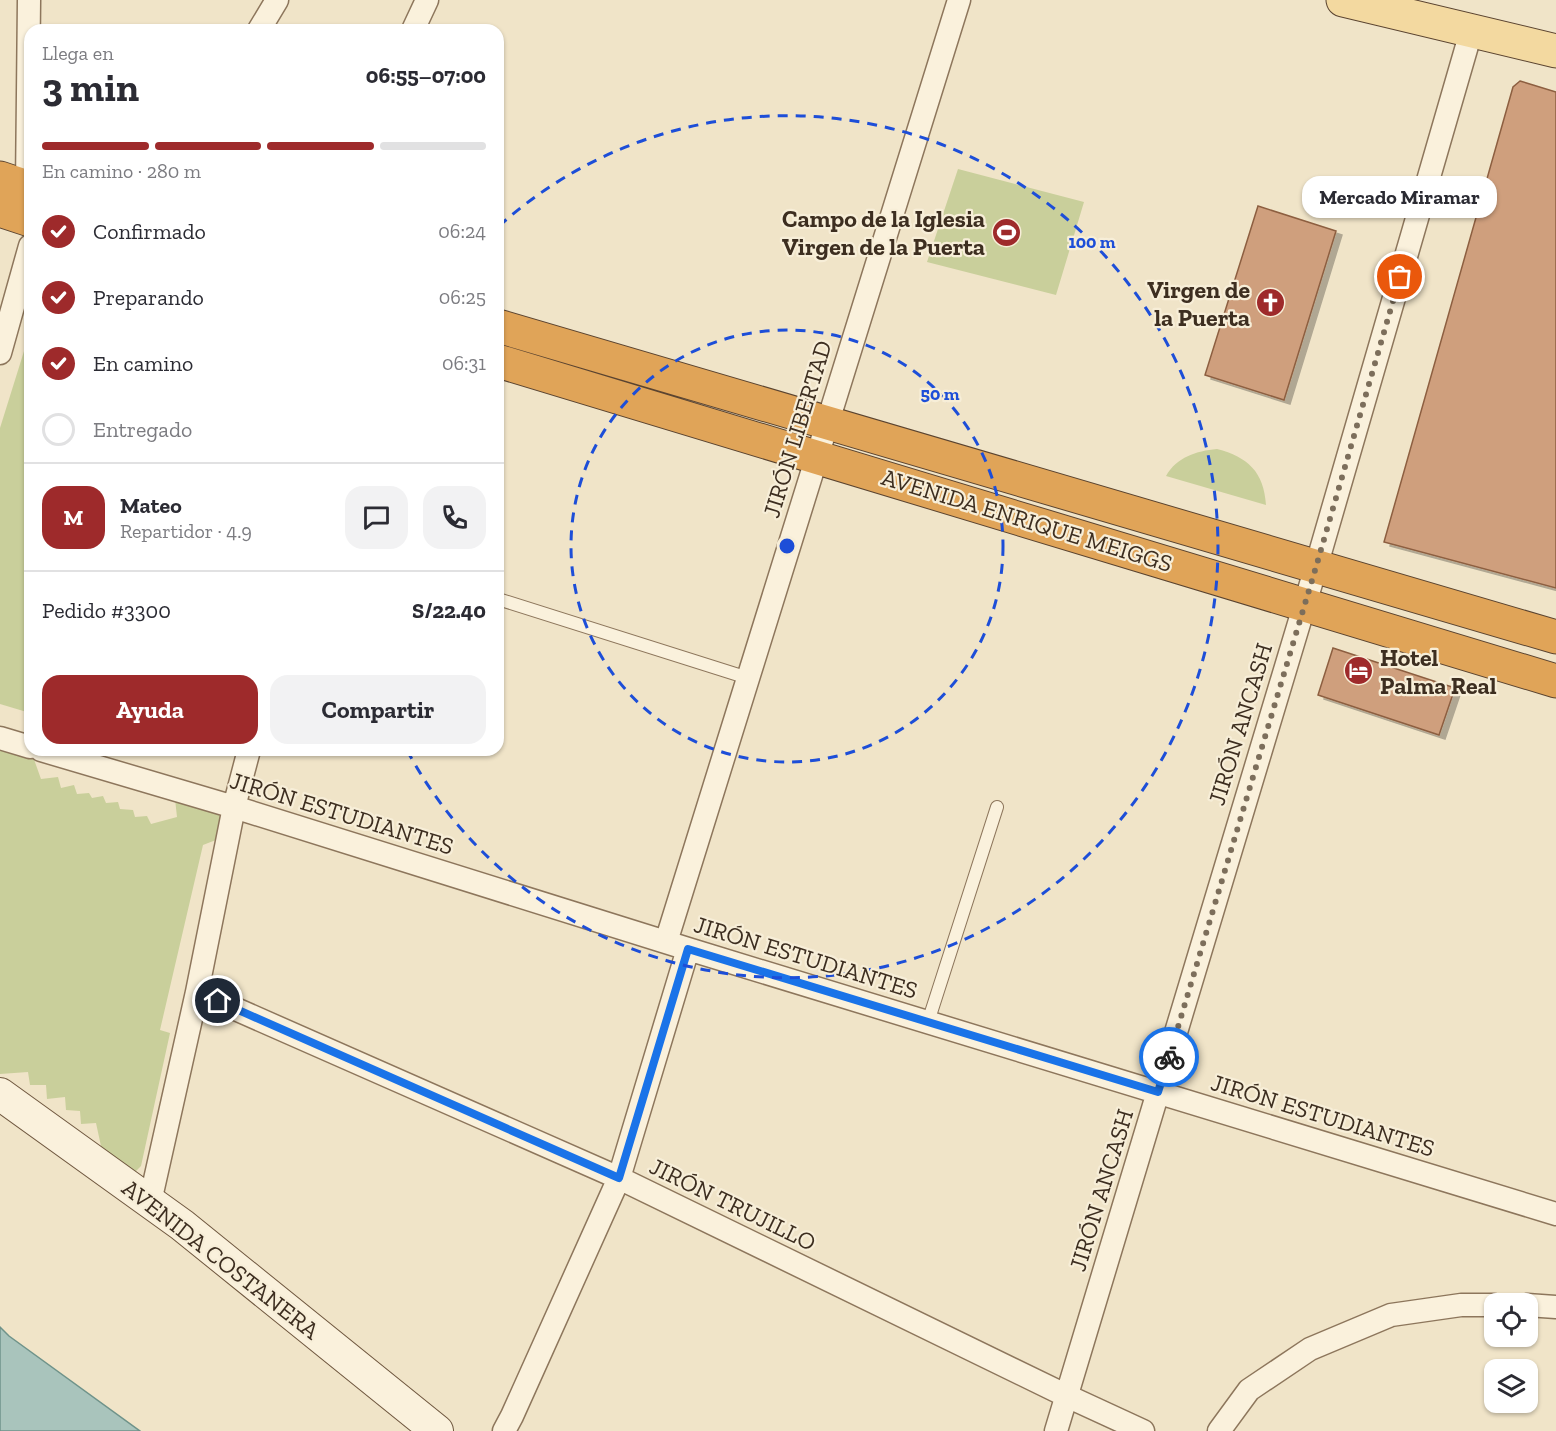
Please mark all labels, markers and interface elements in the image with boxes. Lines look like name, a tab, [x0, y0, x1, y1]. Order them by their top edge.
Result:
text: Llega en	[42, 41, 114, 65]
text: 06:55–07:00	[366, 62, 486, 89]
text: 3 min	[42, 64, 139, 111]
text: En camino · 280 m	[42, 159, 201, 183]
callout: Mercado Miramar	[1302, 175, 1498, 217]
text: Mercado Miramar	[1319, 185, 1480, 209]
place label: Campo de la Iglesia Virgen de la Puerta	[782, 204, 985, 261]
icon: check	[42, 215, 75, 248]
sports icon: Campo de la Iglesia Virgen de la Puerta	[990, 216, 1022, 248]
text: Confirmado	[93, 218, 206, 245]
text: 06:24	[438, 219, 486, 243]
text: 100 m	[1068, 231, 1116, 253]
pin	[1374, 251, 1425, 302]
icon: bag	[1383, 260, 1416, 293]
place label: Virgen de la Puerta	[1147, 275, 1250, 332]
icon: check	[42, 281, 75, 314]
text: Preparando	[93, 284, 204, 311]
text: 06:25	[439, 285, 486, 309]
church icon: Virgen de la Puerta	[1255, 287, 1287, 319]
street label: JIRÓN LIBERTAD	[756, 337, 838, 521]
icon: check	[42, 347, 75, 380]
text: En camino	[93, 350, 193, 377]
text: 06:31	[442, 351, 486, 375]
text: 50 m	[921, 383, 960, 405]
text: Entregado	[93, 416, 192, 443]
street label: AVENIDA ENRIQUE MEIGGS	[878, 462, 1176, 578]
button: chat	[345, 486, 408, 549]
button: phone	[423, 486, 486, 549]
text: Mateo	[120, 492, 182, 519]
text: M	[64, 504, 83, 531]
text: Repartidor · 4.9	[120, 519, 252, 543]
centre of rings	[777, 536, 797, 556]
text: Pedido #3300	[42, 597, 171, 624]
text: S/22.40	[412, 597, 486, 624]
street label: JIRÓN ANCASH	[1202, 639, 1278, 809]
place label: Hotel Palma Real	[1380, 643, 1497, 700]
hotel icon: Hotel Palma Real	[1343, 655, 1375, 687]
button: Ayuda	[42, 675, 258, 744]
button: Compartir	[270, 675, 486, 744]
street label: JIRÓN ESTUDIANTES	[227, 765, 457, 861]
street label: JIRÓN ESTUDIANTES	[691, 909, 921, 1005]
pin	[192, 975, 243, 1026]
icon: home	[201, 984, 234, 1017]
courier	[1139, 1027, 1199, 1087]
icon: bike	[1153, 1041, 1186, 1074]
street label: JIRÓN ESTUDIANTES	[1208, 1067, 1438, 1163]
street label: JIRÓN ANCASH	[1063, 1105, 1139, 1275]
street label: JIRÓN TRUJILLO	[645, 1151, 821, 1257]
street label: AVENIDA COSTANERA	[117, 1173, 326, 1345]
map controls	[1484, 1293, 1538, 1413]
button: locate	[1484, 1293, 1538, 1347]
button: layers	[1484, 1359, 1538, 1413]

